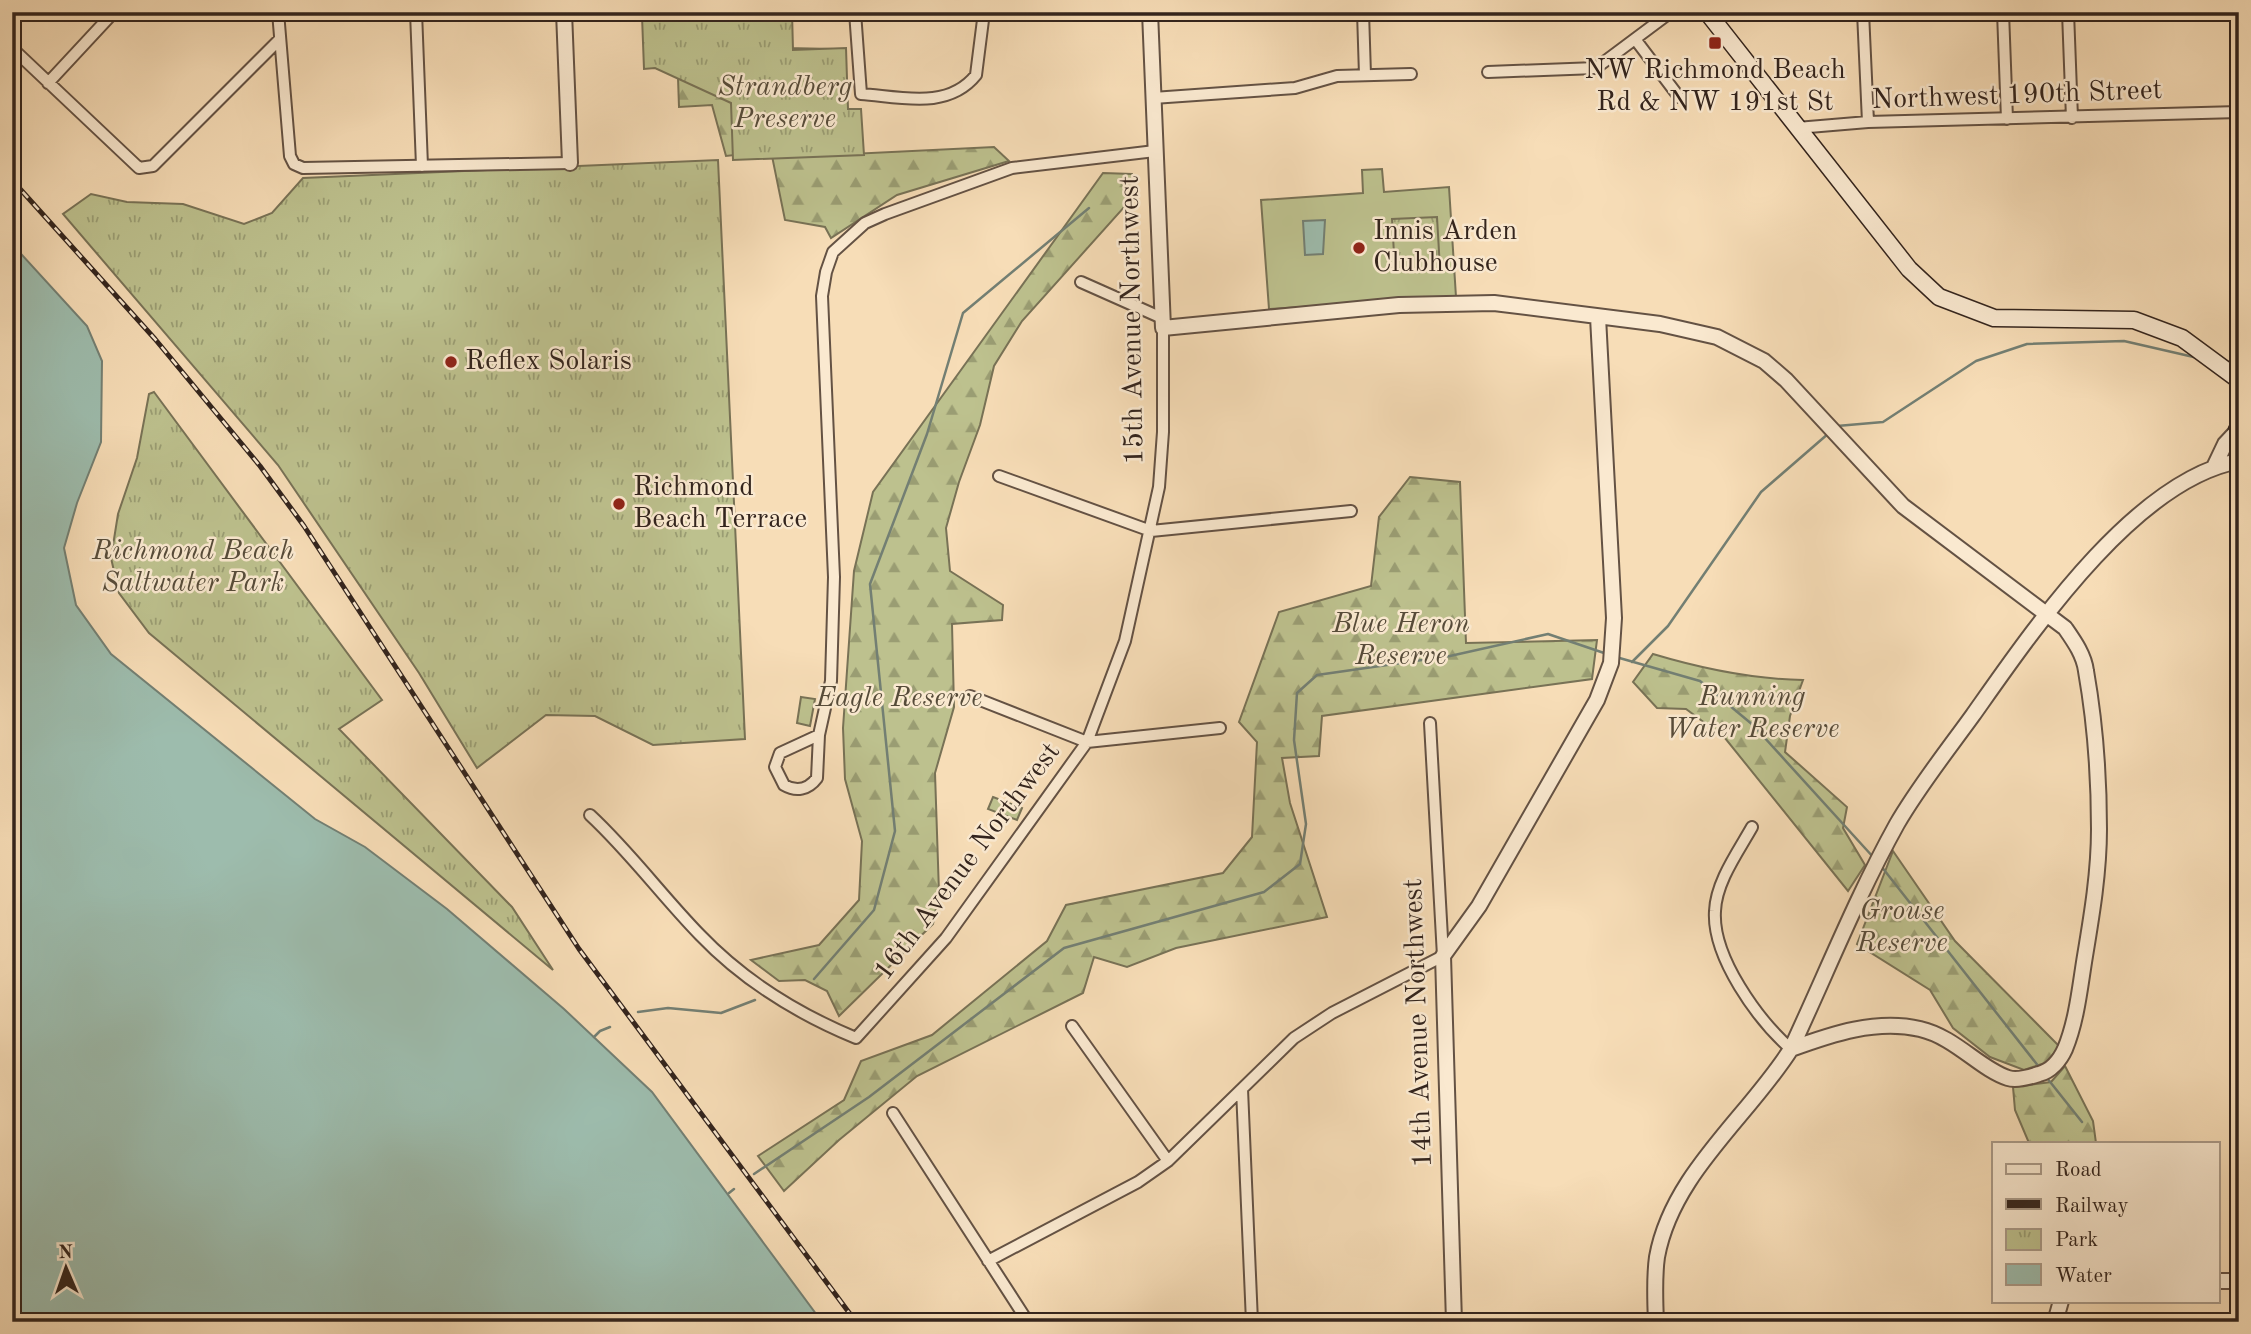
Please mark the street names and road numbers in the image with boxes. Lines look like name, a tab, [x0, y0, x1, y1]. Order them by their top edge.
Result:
street label: Northwest 190th Street	[1871, 77, 2163, 115]
street label: 15th Avenue Northwest	[1116, 175, 1150, 465]
street label: 16th Avenue Northwest	[870, 738, 1066, 986]
street label: 14th Avenue Northwest	[1400, 878, 1438, 1168]

